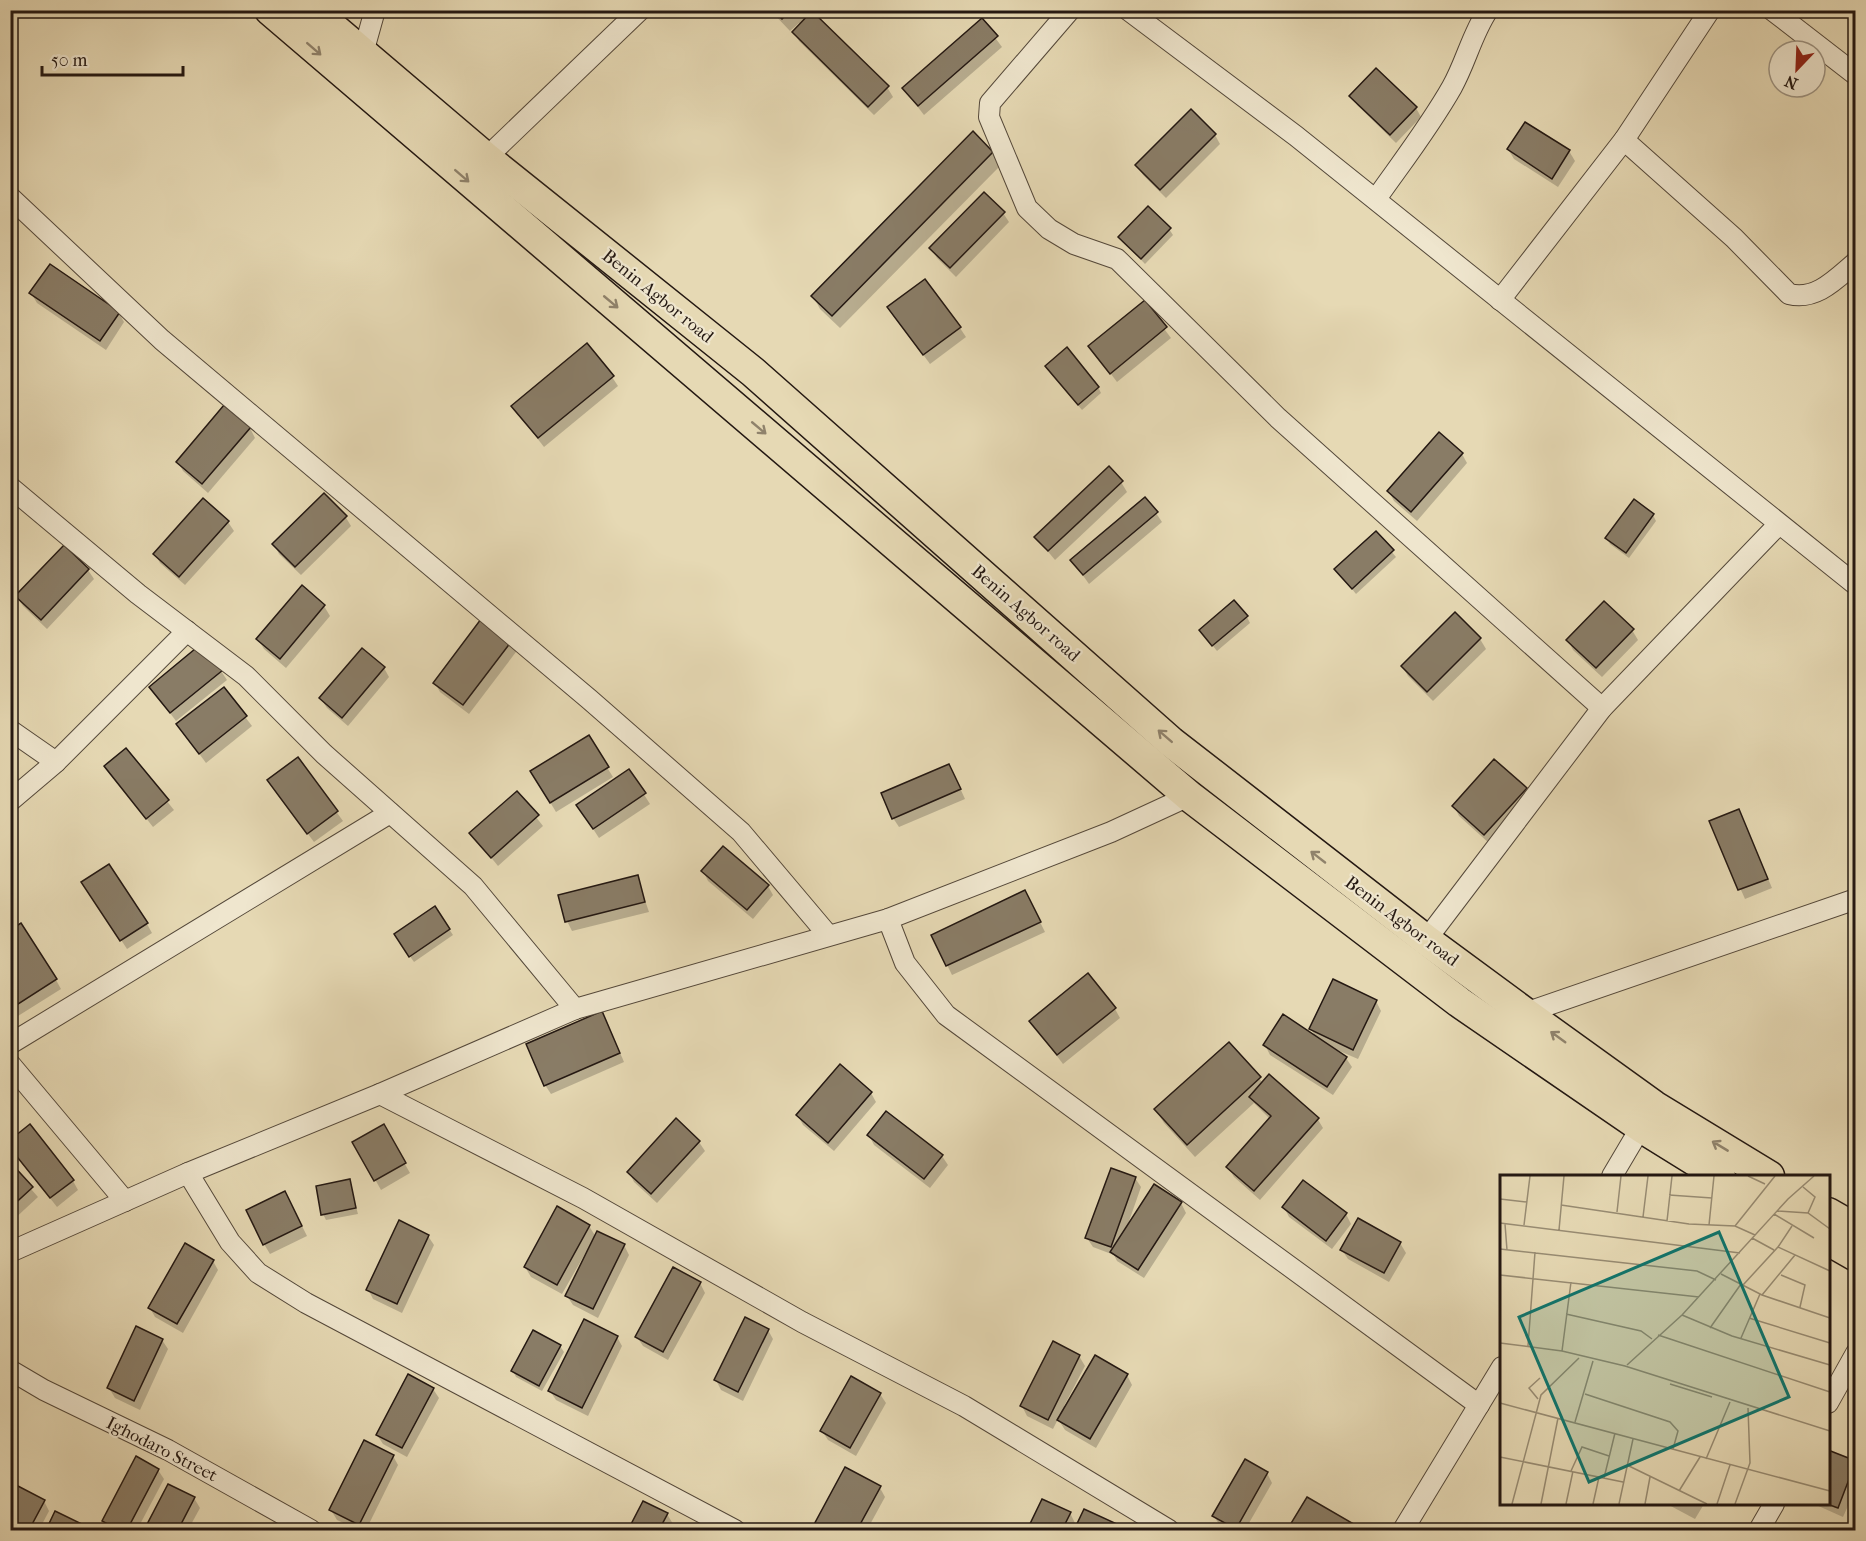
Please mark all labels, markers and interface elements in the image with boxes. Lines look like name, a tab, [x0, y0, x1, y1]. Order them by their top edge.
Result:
scale bar	[42, 39, 183, 77]
north arrow	[1767, 39, 1827, 99]
one-way arrow	[306, 42, 322, 55]
text: 50 m	[51, 50, 88, 71]
text: N	[1781, 71, 1801, 93]
one-way arrow	[454, 169, 470, 182]
street label: Benin Agbor road	[598, 245, 718, 348]
one-way arrow	[603, 295, 618, 309]
one-way arrow	[751, 422, 767, 435]
street label: Benin Agbor road	[967, 561, 1084, 666]
one-way arrow	[1157, 730, 1173, 743]
one-way arrow	[1311, 850, 1327, 863]
street label: Benin Agbor road	[1341, 872, 1463, 971]
one-way arrow	[1551, 1031, 1567, 1043]
one-way arrow	[1711, 1140, 1728, 1153]
inset map	[1500, 1175, 1830, 1505]
street label: Ighodaro Street	[103, 1412, 221, 1487]

